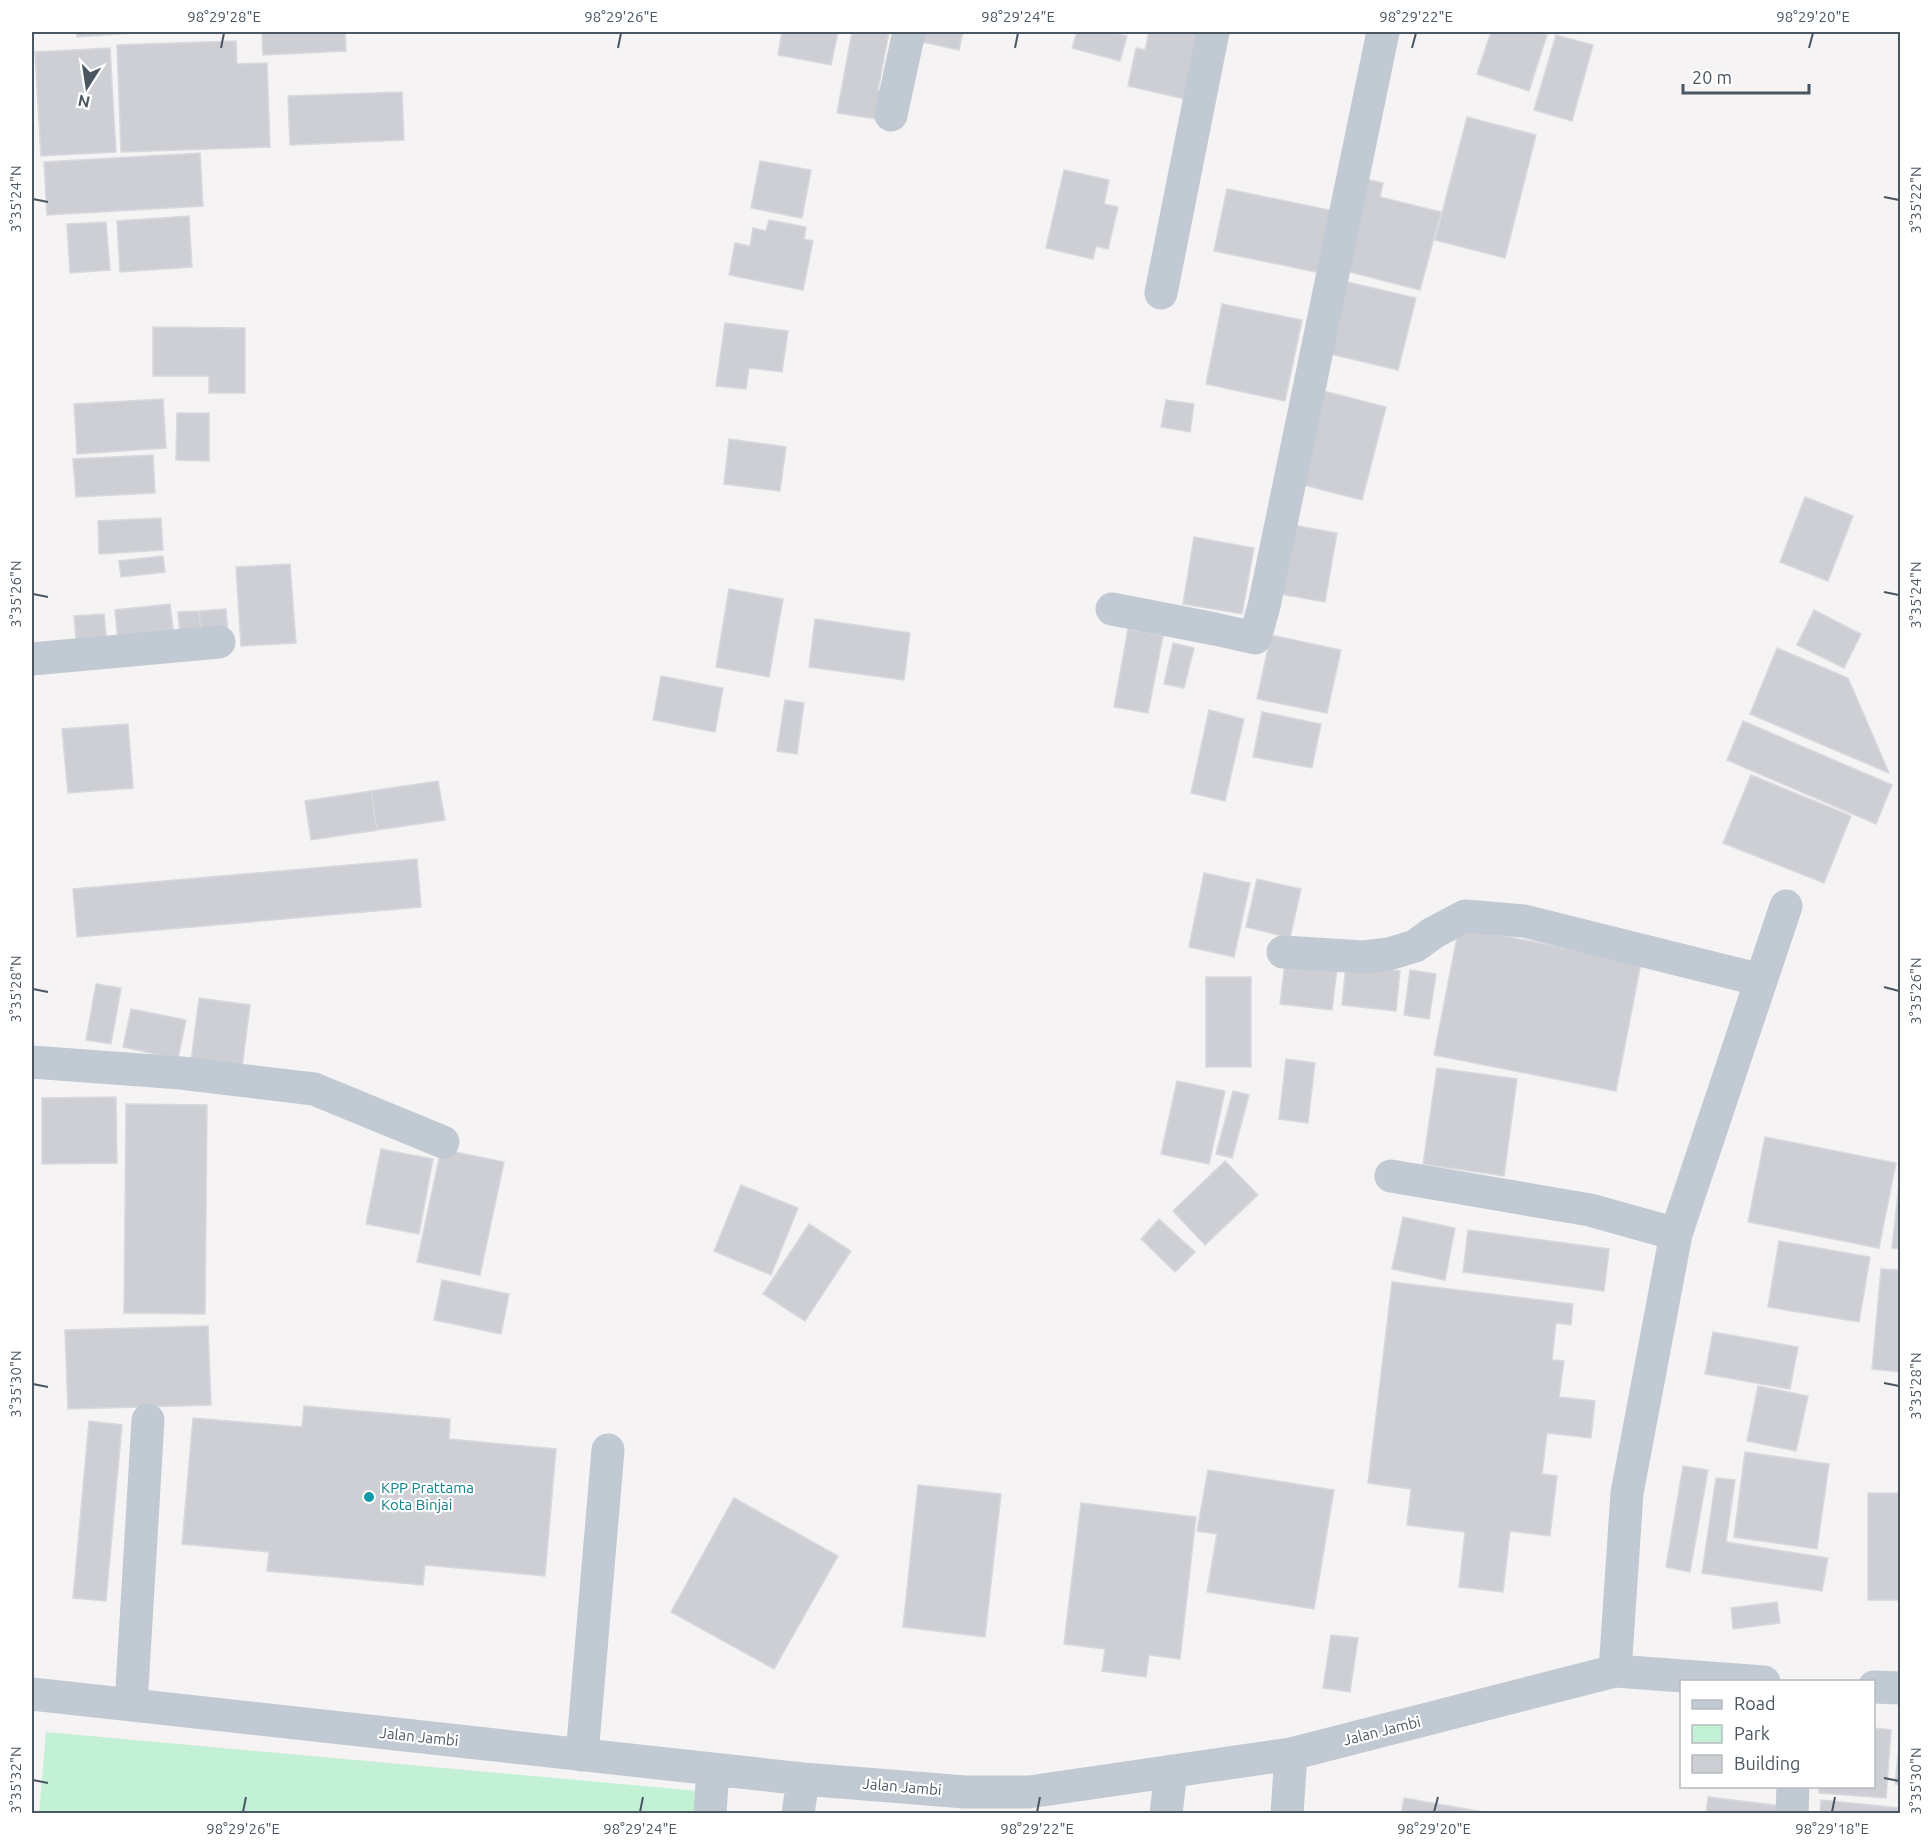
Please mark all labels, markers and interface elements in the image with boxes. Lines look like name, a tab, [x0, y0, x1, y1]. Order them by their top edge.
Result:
text: 98°29'28"E	[187, 8, 261, 25]
text: 98°29'26"E	[584, 8, 658, 25]
text: 98°29'24"E	[981, 8, 1055, 25]
text: 98°29'22"E	[1379, 8, 1453, 25]
text: 98°29'20"E	[1776, 8, 1850, 25]
north arrow	[57, 57, 117, 117]
scale bar	[1683, 57, 1809, 95]
text: 20 m	[1692, 67, 1732, 87]
text: N	[76, 92, 92, 112]
text: 3°35'24"N	[7, 165, 24, 233]
text: 3°35'22"N	[1907, 166, 1924, 234]
text: 3°35'26"N	[7, 560, 24, 628]
text: 3°35'24"N	[1907, 561, 1924, 629]
text: 3°35'28"N	[7, 955, 24, 1023]
text: 3°35'26"N	[1907, 957, 1924, 1025]
text: 3°35'30"N	[7, 1350, 24, 1418]
text: 3°35'28"N	[1907, 1352, 1924, 1420]
place label: KPP Prattama Kota Binjai	[381, 1479, 474, 1513]
marker: KPP Prattama Kota Binjai	[362, 1490, 376, 1504]
legend	[1680, 1680, 1875, 1788]
text: Road	[1734, 1693, 1776, 1713]
street label: Jalan Jambi	[1341, 1713, 1422, 1748]
text: Park	[1734, 1723, 1770, 1743]
street label: Jalan Jambi	[379, 1724, 459, 1749]
text: 3°35'32"N	[7, 1746, 24, 1814]
text: 3°35'30"N	[1907, 1747, 1924, 1815]
text: Building	[1734, 1753, 1800, 1773]
street label: Jalan Jambi	[862, 1775, 942, 1798]
text: 98°29'26"E	[206, 1820, 280, 1837]
text: 98°29'24"E	[603, 1820, 677, 1837]
text: 98°29'22"E	[1000, 1820, 1074, 1837]
text: 98°29'20"E	[1397, 1820, 1471, 1837]
text: 98°29'18"E	[1795, 1820, 1869, 1837]

